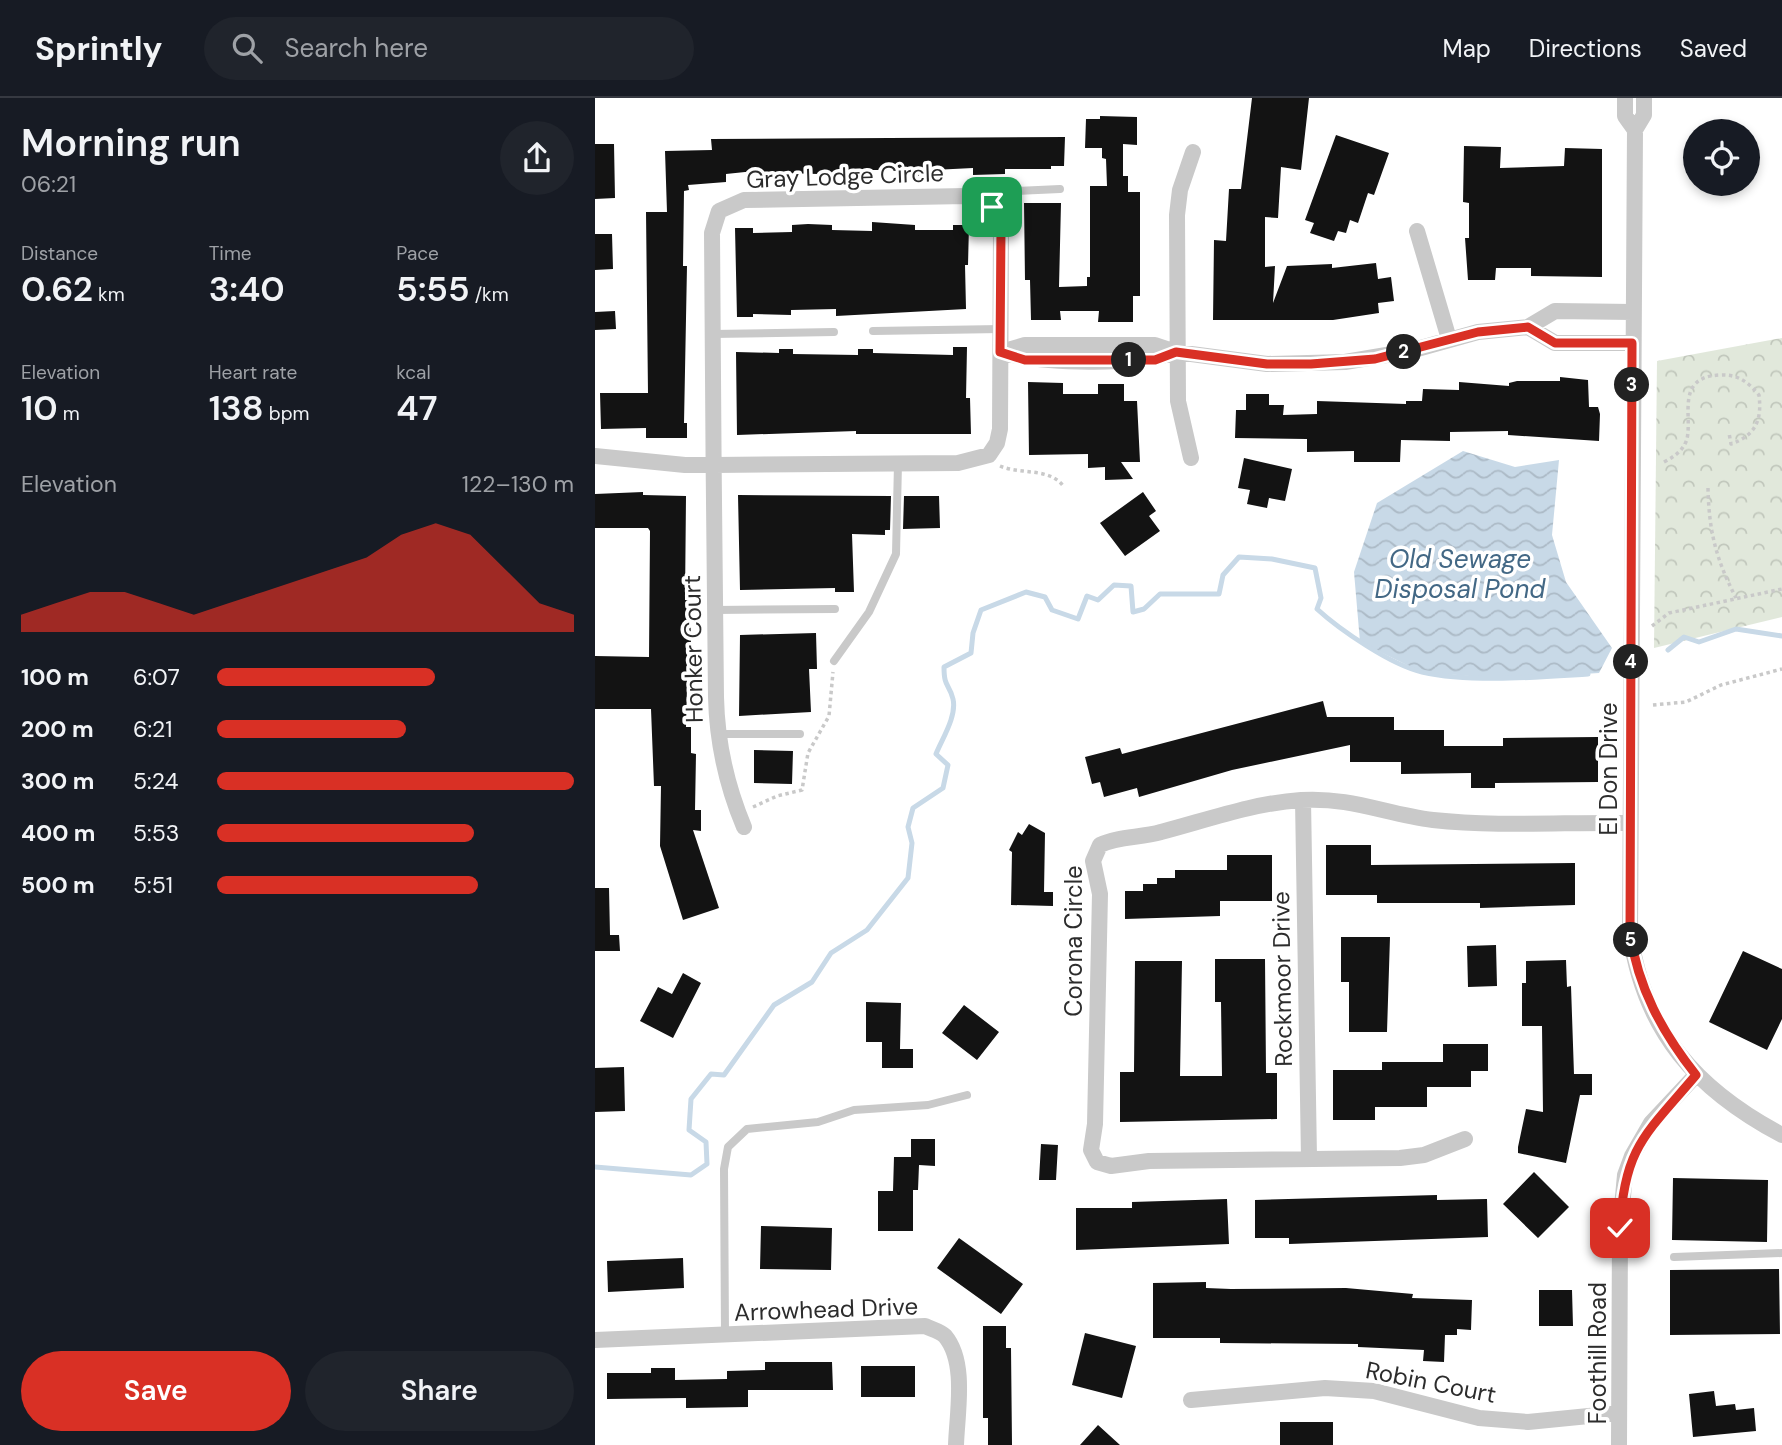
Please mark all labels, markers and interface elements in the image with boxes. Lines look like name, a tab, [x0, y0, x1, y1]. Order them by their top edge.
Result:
search box	[204, 17, 694, 80]
text: Sprintly	[35, 27, 162, 70]
icon: search	[228, 29, 266, 67]
text: Search here	[284, 31, 428, 65]
text: Map	[1443, 33, 1491, 64]
text: Directions	[1529, 33, 1642, 64]
text: Saved	[1680, 33, 1747, 64]
text: Morning run	[21, 118, 241, 168]
map controls	[1683, 119, 1760, 196]
button: locate	[1683, 119, 1760, 196]
button: share	[500, 121, 574, 195]
street label: Gray Lodge Circle	[746, 157, 944, 195]
text: 06:21	[21, 169, 76, 199]
pin	[962, 177, 1022, 237]
icon: arrive	[973, 188, 1011, 226]
text: Distance	[21, 241, 98, 266]
text: Time	[209, 241, 252, 266]
text: Pace	[396, 241, 439, 266]
text: 0.62	[21, 266, 93, 312]
text: 3:40	[209, 266, 285, 312]
text: 5:55	[396, 266, 470, 312]
text: km	[93, 282, 125, 307]
text: /km	[470, 282, 509, 307]
pin: 2	[1387, 334, 1421, 370]
text: 2	[1398, 339, 1409, 364]
pin: 1	[1111, 342, 1147, 378]
text: 1	[1125, 347, 1132, 372]
text: Elevation	[21, 360, 100, 385]
text: Heart rate	[209, 360, 297, 385]
text: kcal	[396, 360, 431, 385]
pin: 3	[1615, 368, 1649, 402]
text: 3	[1626, 372, 1637, 397]
text: 10	[21, 385, 58, 431]
text: 138	[209, 385, 264, 431]
text: 47	[396, 385, 437, 431]
text: m	[58, 401, 80, 426]
text: bpm	[264, 401, 309, 426]
text: Elevation	[21, 469, 117, 499]
text: 122–130 m	[462, 469, 574, 499]
water label: Old Sewage Disposal Pond	[1375, 542, 1546, 606]
street label: Honker Court	[676, 575, 710, 723]
pin: 4	[1613, 644, 1649, 680]
text: 4	[1624, 649, 1637, 674]
text: 100 m	[21, 662, 89, 692]
text: 6:07	[133, 662, 180, 692]
street label: El Don Drive	[1593, 702, 1624, 836]
text: 200 m	[21, 714, 94, 744]
text: 6:21	[133, 714, 173, 744]
text: 300 m	[21, 766, 94, 796]
text: 5:24	[133, 766, 179, 796]
text: 400 m	[21, 818, 95, 848]
text: 5:53	[133, 818, 179, 848]
street label: Corona Circle	[1058, 865, 1089, 1017]
text: 500 m	[21, 870, 95, 900]
text: 5:51	[133, 870, 173, 900]
street label: Rockmoor Drive	[1265, 891, 1299, 1067]
pin: 5	[1613, 922, 1649, 958]
text: 5	[1625, 927, 1636, 952]
pin	[1590, 1198, 1650, 1258]
icon: check	[1601, 1209, 1639, 1247]
street label: Foothill Road	[1582, 1282, 1613, 1424]
street label: Arrowhead Drive	[733, 1290, 919, 1328]
button: Save	[21, 1351, 291, 1431]
button: Share	[305, 1351, 574, 1431]
street label: Robin Court	[1363, 1354, 1499, 1410]

